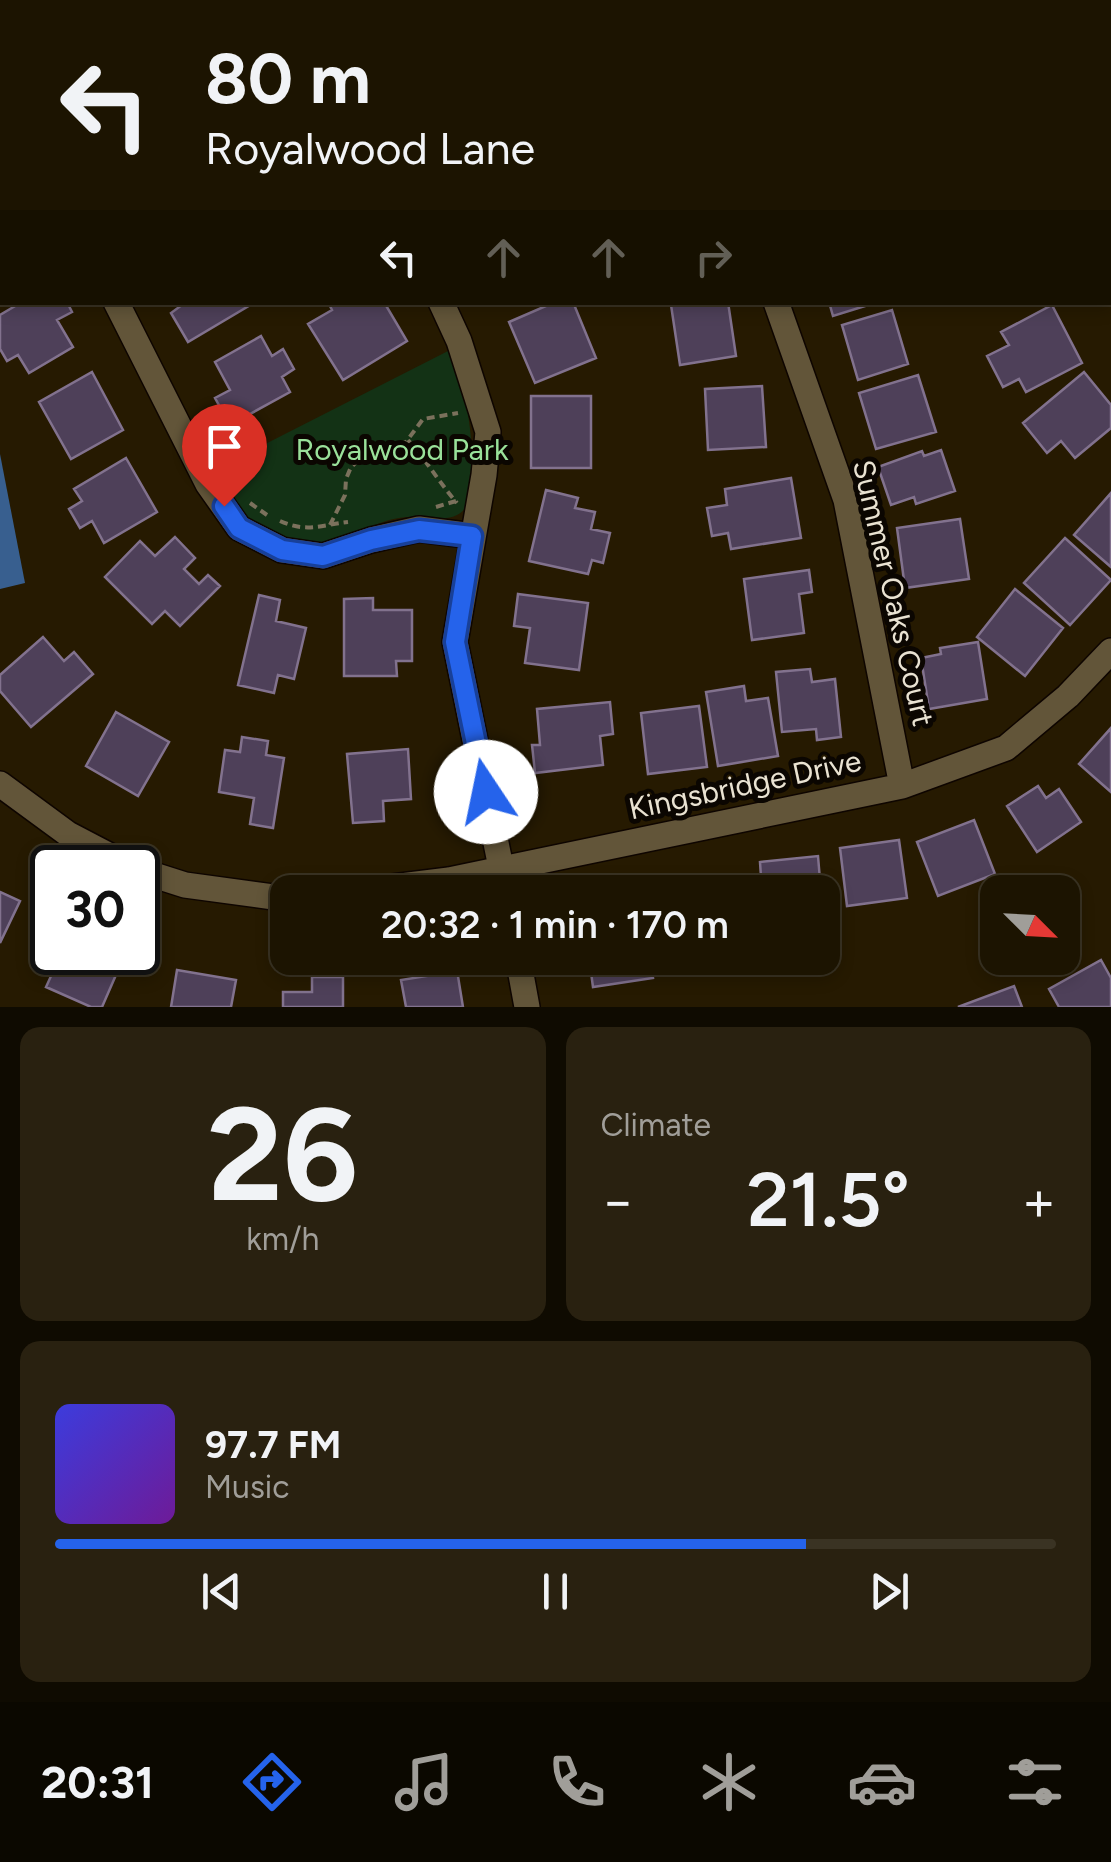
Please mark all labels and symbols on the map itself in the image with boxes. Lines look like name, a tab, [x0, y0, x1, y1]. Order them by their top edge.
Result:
pin	[182, 404, 267, 507]
park label: Royalwood Park	[295, 431, 509, 468]
street label: Summer Oaks Court	[845, 456, 942, 730]
position arrow	[434, 740, 538, 844]
street label: Kingsbridge Drive	[625, 742, 864, 827]
speed limit sign: 30	[30, 845, 160, 975]
north arrow	[980, 875, 1080, 975]

